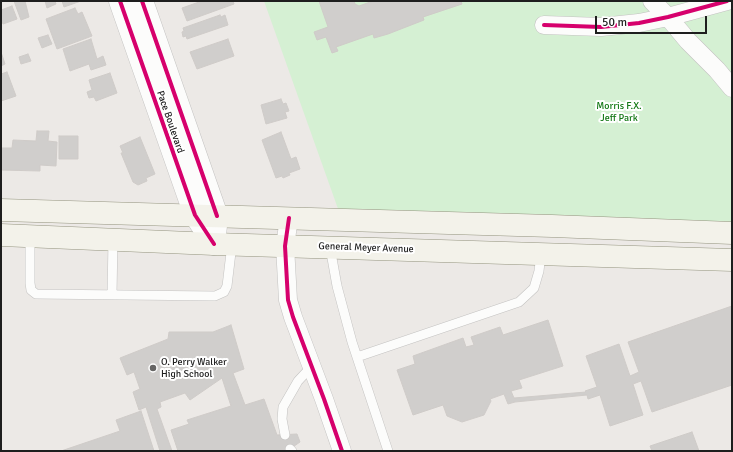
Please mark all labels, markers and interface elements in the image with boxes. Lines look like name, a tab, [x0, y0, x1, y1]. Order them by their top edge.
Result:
scale bar	[597, 8, 709, 34]
text: 50 m	[602, 15, 627, 30]
street label: Pace Boulevard	[154, 89, 186, 155]
park label: Morris F.X. Jeff Park	[596, 100, 642, 124]
street label: General Meyer Avenue	[318, 240, 414, 256]
place label: O. Perry Walker High School	[161, 356, 227, 380]
marker: O. Perry Walker High School	[148, 363, 158, 373]

